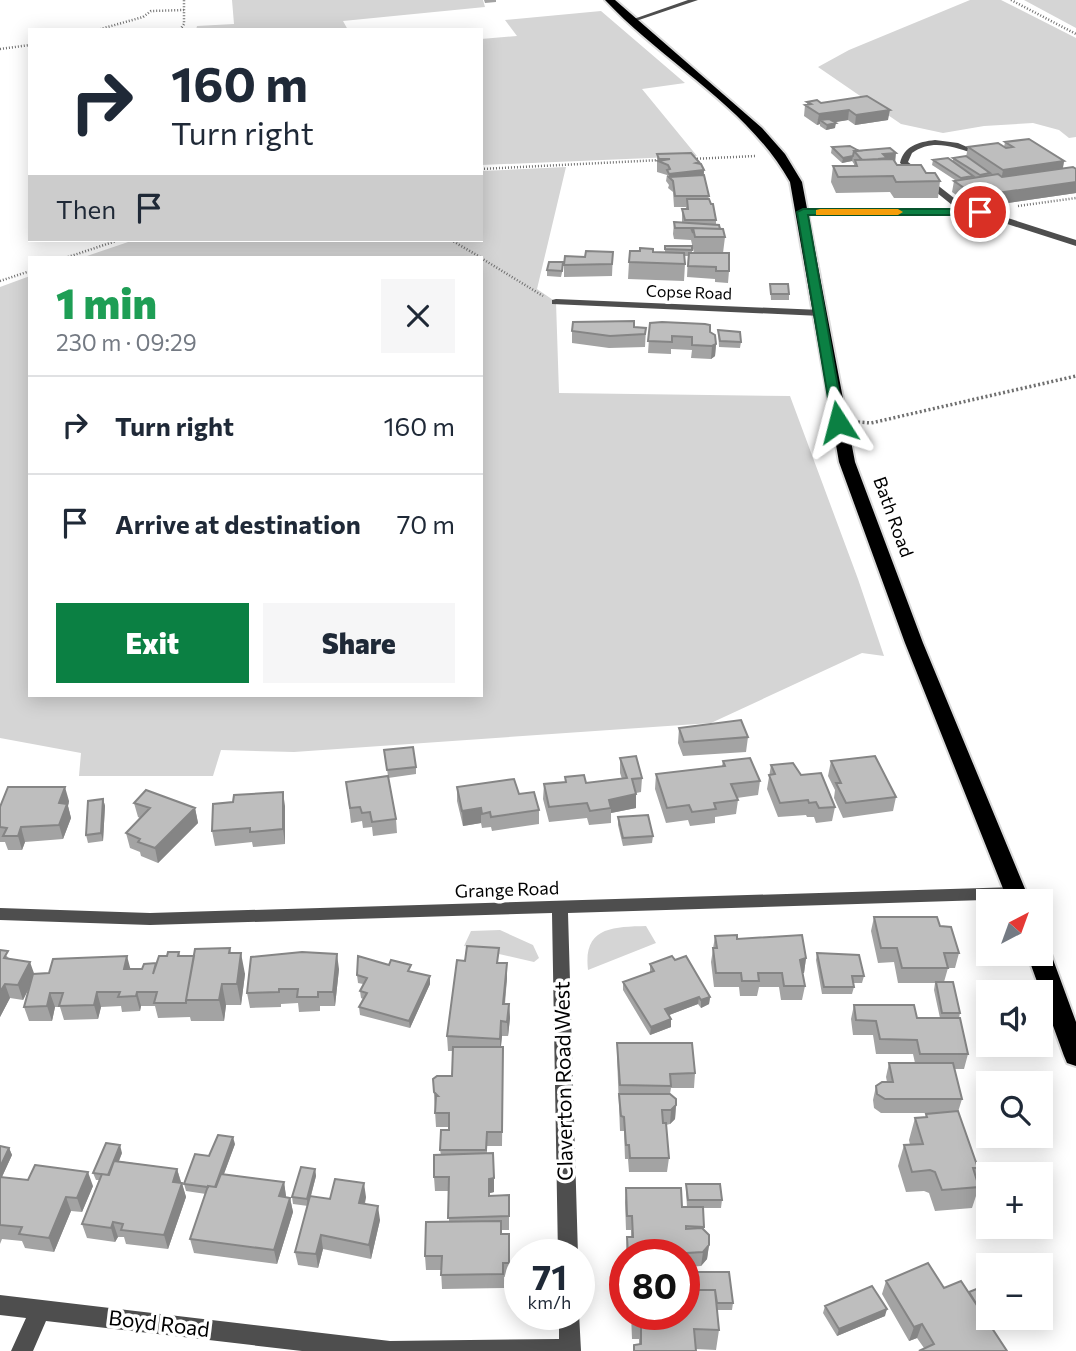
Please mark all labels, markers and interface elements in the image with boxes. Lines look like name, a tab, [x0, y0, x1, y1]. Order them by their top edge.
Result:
text: 160 m	[171, 52, 308, 112]
icon: right	[56, 56, 147, 147]
text: Turn right	[171, 112, 314, 152]
pin	[950, 182, 1010, 242]
icon: arrive	[130, 189, 168, 227]
text: Then	[56, 193, 116, 224]
icon: arrive	[961, 193, 999, 231]
text: 1 min	[56, 276, 157, 328]
button: close	[381, 279, 455, 353]
street label: Copse Road	[646, 281, 732, 302]
text: 230 m · 09:29	[56, 328, 197, 356]
position arrow	[801, 385, 875, 459]
icon: right	[56, 406, 94, 444]
text: Turn right	[115, 410, 234, 441]
text: 160 m	[383, 410, 455, 441]
street label: Bath Road	[869, 473, 919, 560]
icon: arrive	[56, 504, 94, 542]
text: Arrive at destination	[115, 508, 361, 539]
text: 70 m	[397, 508, 455, 539]
button: Exit	[56, 603, 249, 683]
button: Share	[263, 603, 455, 683]
street label: Grange Road	[454, 876, 560, 902]
north arrow	[976, 889, 1054, 966]
map controls	[976, 889, 1053, 1330]
button: sound	[976, 980, 1053, 1057]
street label: Claverton Road West	[548, 981, 577, 1181]
button: search	[976, 1071, 1053, 1148]
button: +	[976, 1162, 1053, 1239]
speed limit sign: 80	[609, 1239, 700, 1330]
button: −	[976, 1253, 1053, 1330]
text: 71	[532, 1254, 567, 1297]
text: km/h	[528, 1291, 571, 1313]
street label: Boyd Road	[107, 1304, 211, 1341]

